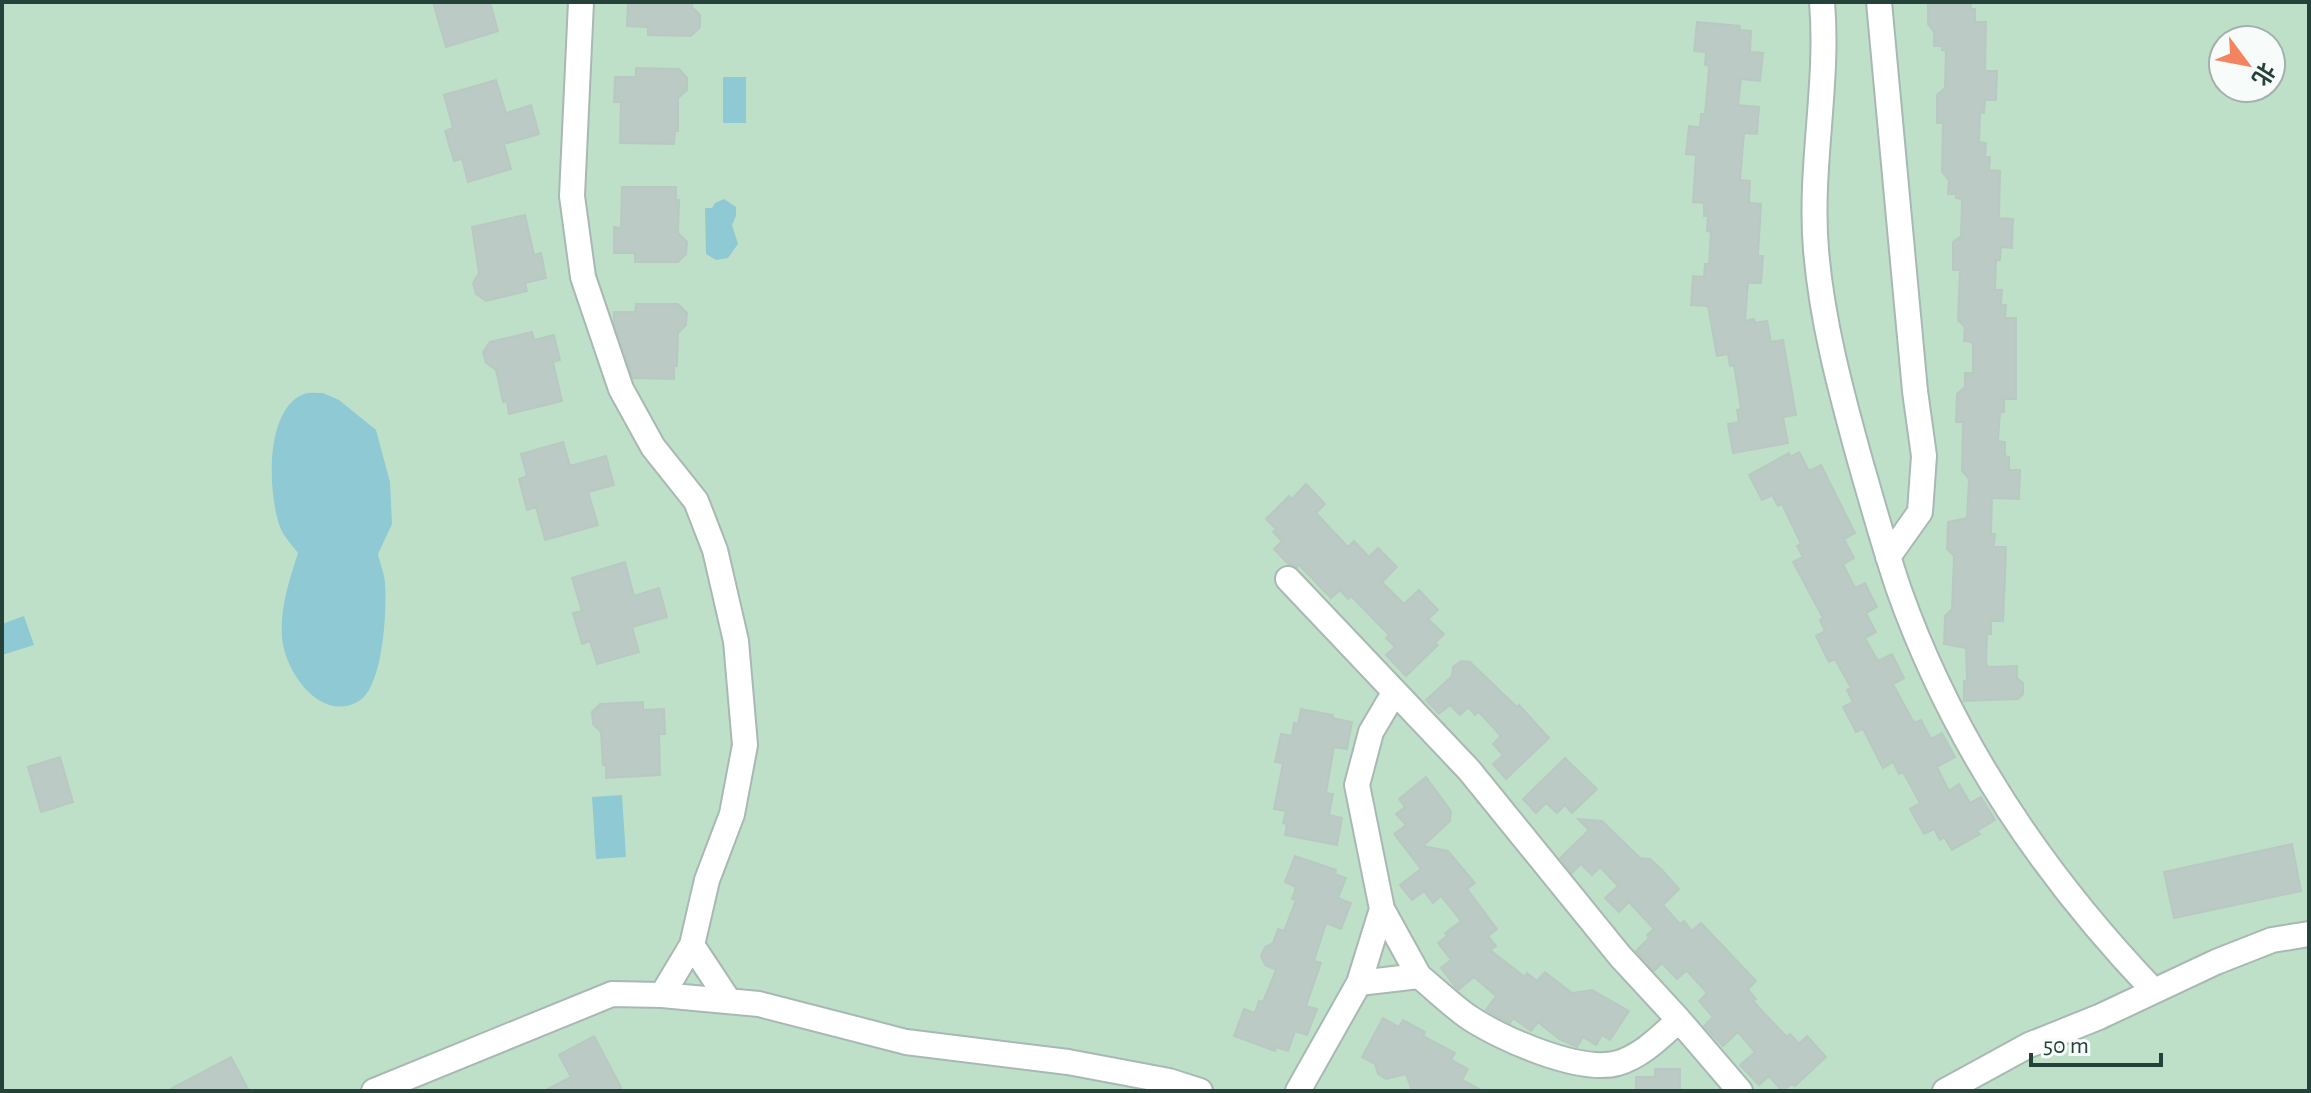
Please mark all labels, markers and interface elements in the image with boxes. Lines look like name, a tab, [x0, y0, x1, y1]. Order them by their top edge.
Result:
north arrow	[2207, 24, 2287, 104]
text: 北	[2248, 59, 2279, 90]
scale bar	[2031, 1017, 2161, 1067]
text: 50 m	[2043, 1034, 2089, 1058]

